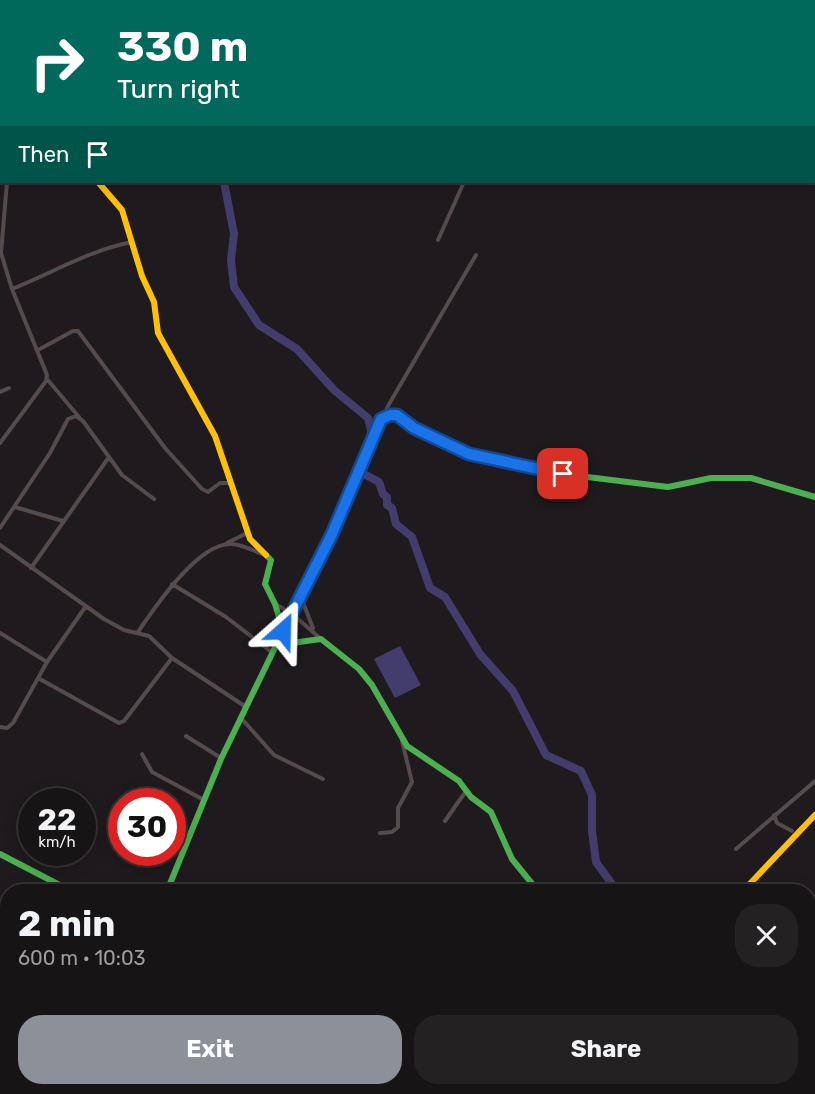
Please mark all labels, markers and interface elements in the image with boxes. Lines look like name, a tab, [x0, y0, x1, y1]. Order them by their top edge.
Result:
text: 330 m	[117, 22, 248, 72]
icon: right	[18, 24, 96, 102]
text: Turn right	[117, 73, 240, 105]
icon: arrive	[81, 138, 114, 171]
text: Then	[18, 141, 69, 168]
pin	[537, 448, 588, 499]
icon: arrive	[546, 457, 579, 490]
position arrow	[251, 599, 315, 663]
speed limit sign: 30	[108, 788, 186, 866]
text: 22	[38, 802, 77, 838]
text: km/h	[38, 833, 76, 851]
text: 2 min	[18, 902, 116, 945]
button: close	[735, 904, 798, 967]
text: 600 m · 10:03	[18, 946, 146, 970]
button: Exit	[18, 1015, 402, 1084]
button: Share	[414, 1015, 798, 1084]

